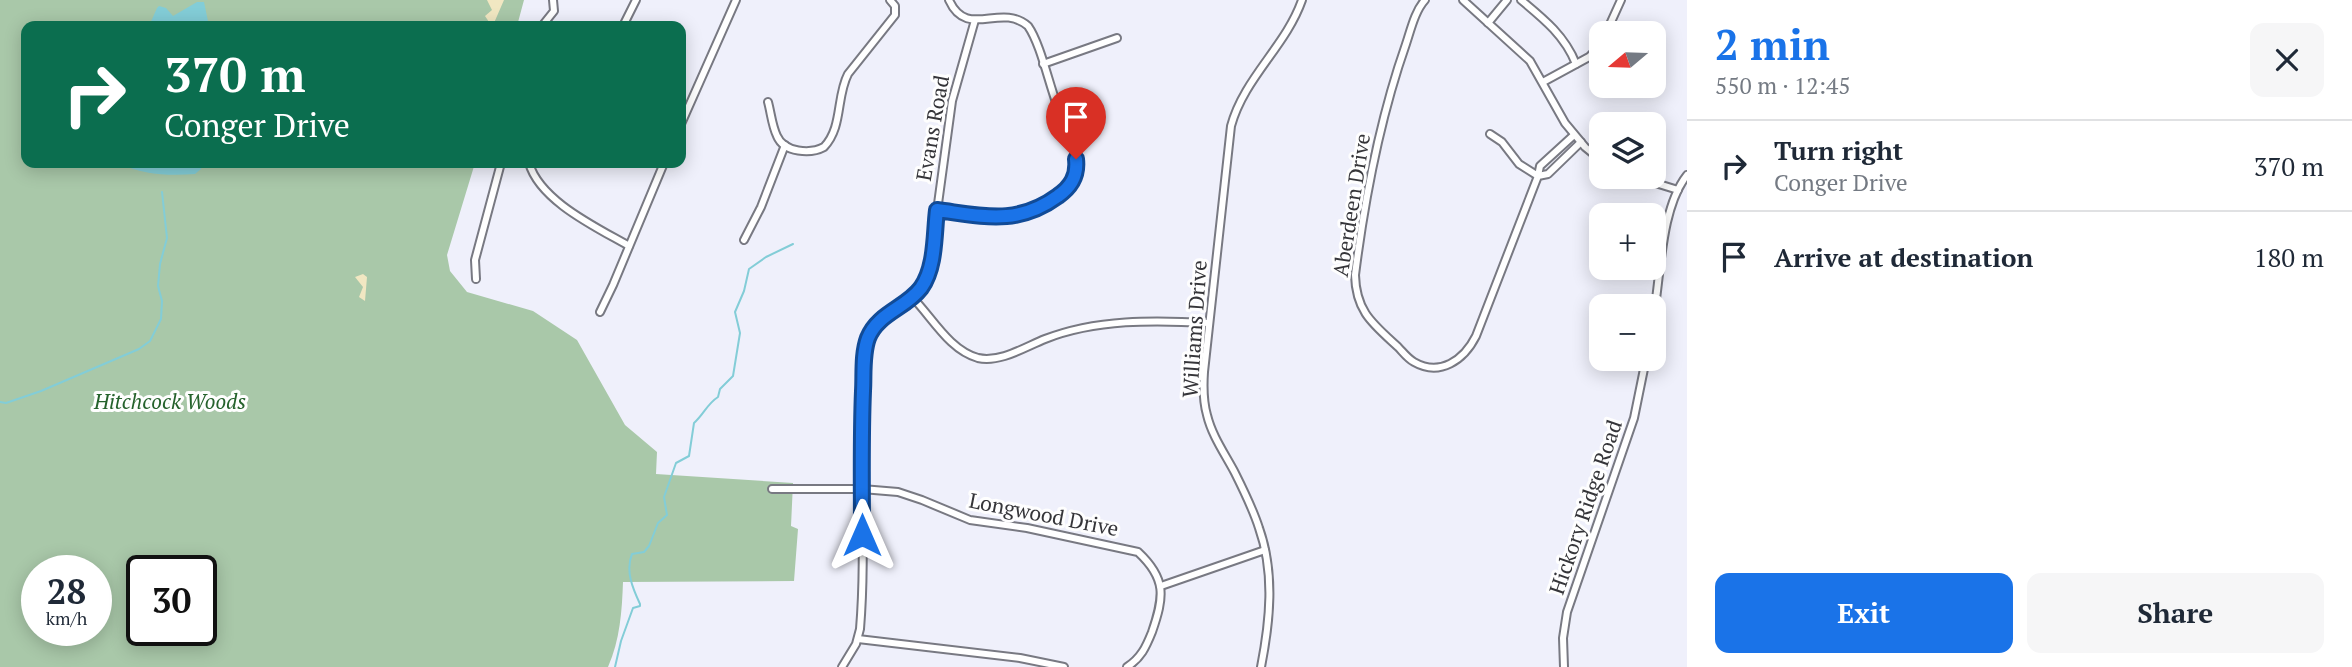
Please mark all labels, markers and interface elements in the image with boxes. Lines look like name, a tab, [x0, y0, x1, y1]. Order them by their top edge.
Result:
text: 2 min	[1715, 16, 1830, 72]
north arrow	[1589, 21, 1666, 98]
map controls	[1589, 21, 1666, 371]
button: close	[2250, 23, 2324, 97]
text: 370 m	[164, 41, 306, 106]
icon: right	[49, 49, 140, 140]
text: 550 m · 12:45	[1715, 70, 1850, 101]
street label: Evans Road	[909, 73, 955, 183]
pin	[1046, 87, 1106, 159]
icon: arrive	[1057, 98, 1095, 136]
text: Conger Drive	[164, 104, 350, 146]
button: layers	[1589, 112, 1666, 189]
street label: Aberdeen Drive	[1326, 131, 1376, 279]
text: Turn right	[1774, 133, 1903, 167]
icon: right	[1715, 147, 1753, 185]
text: 370 m	[2254, 149, 2324, 183]
text: Conger Drive	[1774, 167, 1908, 198]
button: +	[1589, 203, 1666, 280]
icon: arrive	[1715, 238, 1753, 276]
text: Arrive at destination	[1774, 240, 2033, 274]
text: 180 m	[2254, 240, 2324, 274]
street label: Williams Drive	[1175, 259, 1213, 399]
button: −	[1589, 294, 1666, 371]
park label: Hitchcock Woods	[93, 387, 246, 415]
street label: Hickory Ridge Road	[1542, 416, 1628, 598]
street label: Longwood Drive	[967, 486, 1121, 542]
position arrow	[825, 498, 899, 572]
speed limit sign: 30	[126, 555, 217, 646]
text: 28	[47, 568, 86, 614]
button: Exit	[1715, 573, 2013, 653]
button: Share	[2027, 573, 2324, 653]
text: km/h	[46, 606, 87, 630]

